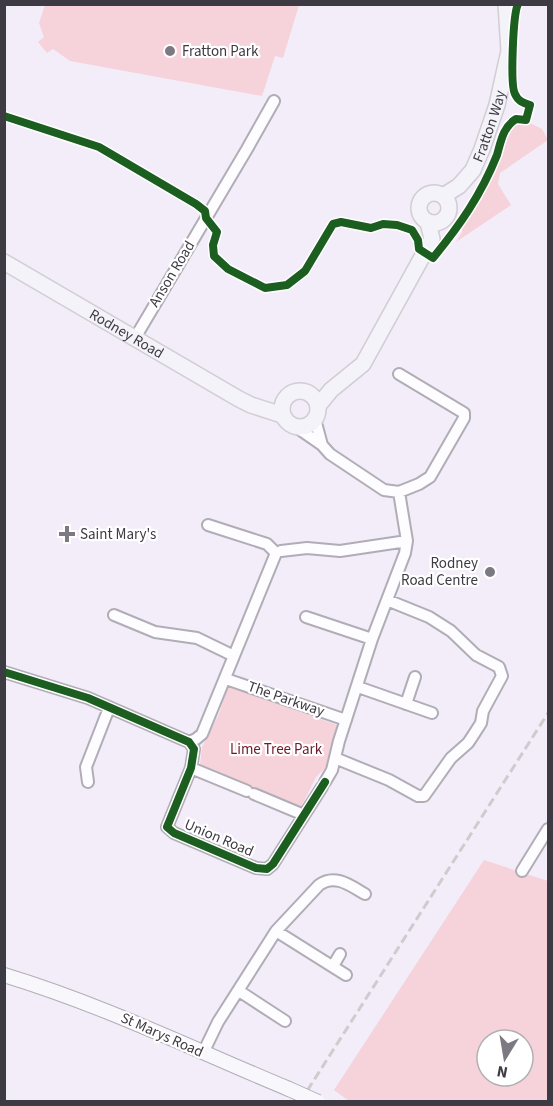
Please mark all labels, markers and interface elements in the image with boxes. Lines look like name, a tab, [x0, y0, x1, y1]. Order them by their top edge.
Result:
place label: Fratton Park	[182, 41, 259, 62]
marker: Fratton Park	[163, 44, 177, 58]
street label: Fratton Way	[467, 88, 510, 165]
street label: Anson Road	[144, 237, 200, 311]
street label: Rodney Road	[86, 304, 168, 363]
place label: Saint Mary's	[80, 524, 156, 545]
marker: Saint Mary's	[58, 525, 76, 543]
place label: Rodney Road Centre	[401, 553, 478, 591]
marker: Rodney Road Centre	[483, 565, 497, 579]
street label: The Parkway	[245, 676, 327, 722]
park label: Lime Tree Park	[230, 739, 323, 760]
street label: Union Road	[181, 814, 257, 862]
street label: St Marys Road	[117, 1007, 207, 1063]
north arrow	[475, 1028, 535, 1088]
text: N	[495, 1060, 510, 1084]

